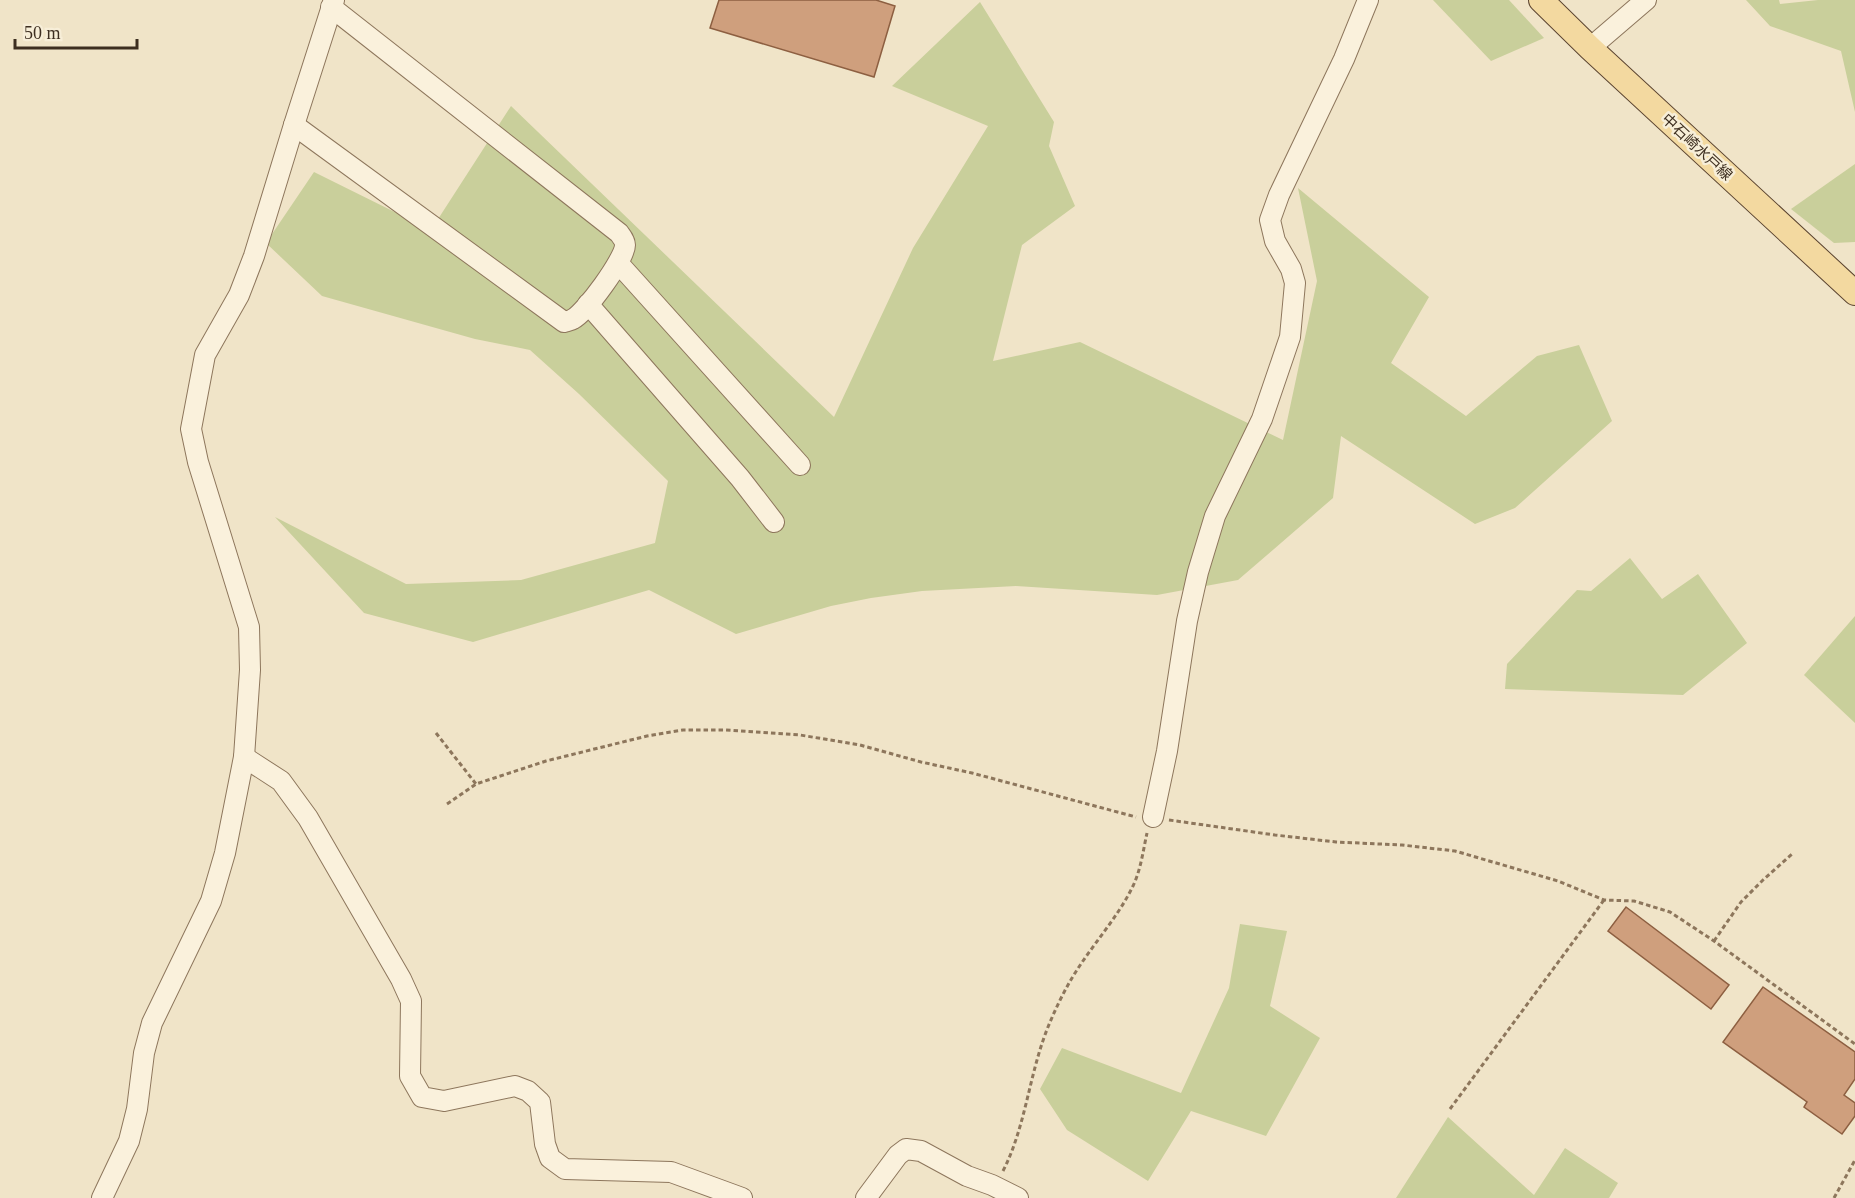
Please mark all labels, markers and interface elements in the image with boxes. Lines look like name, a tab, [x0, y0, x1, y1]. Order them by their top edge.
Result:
scale bar	[15, 12, 136, 50]
text: 50 m	[24, 23, 61, 43]
street label: 中石崎水戸線	[1659, 110, 1735, 184]

